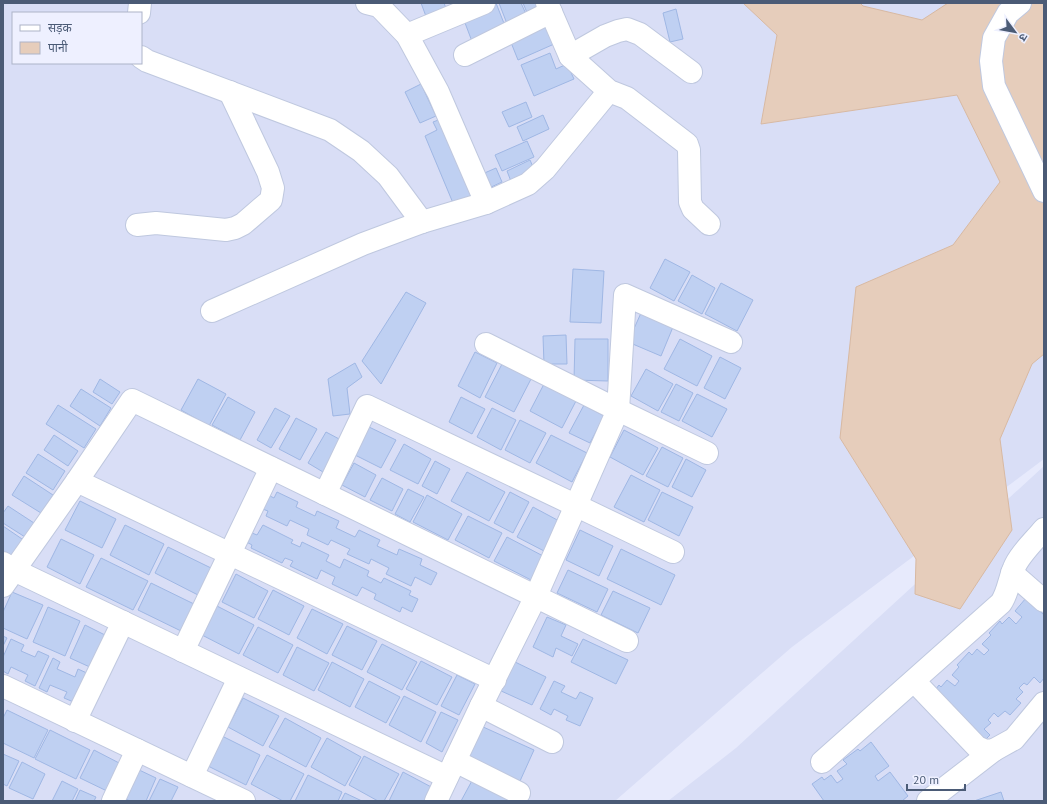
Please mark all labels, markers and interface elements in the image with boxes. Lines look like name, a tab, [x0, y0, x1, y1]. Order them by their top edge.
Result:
legend	[12, 12, 142, 64]
north arrow	[995, 12, 1035, 52]
text: सड़क	[48, 20, 73, 35]
text: उ	[1016, 31, 1031, 44]
text: पानी	[48, 40, 69, 55]
scale bar	[907, 766, 965, 792]
text: 20 m	[913, 772, 939, 787]

